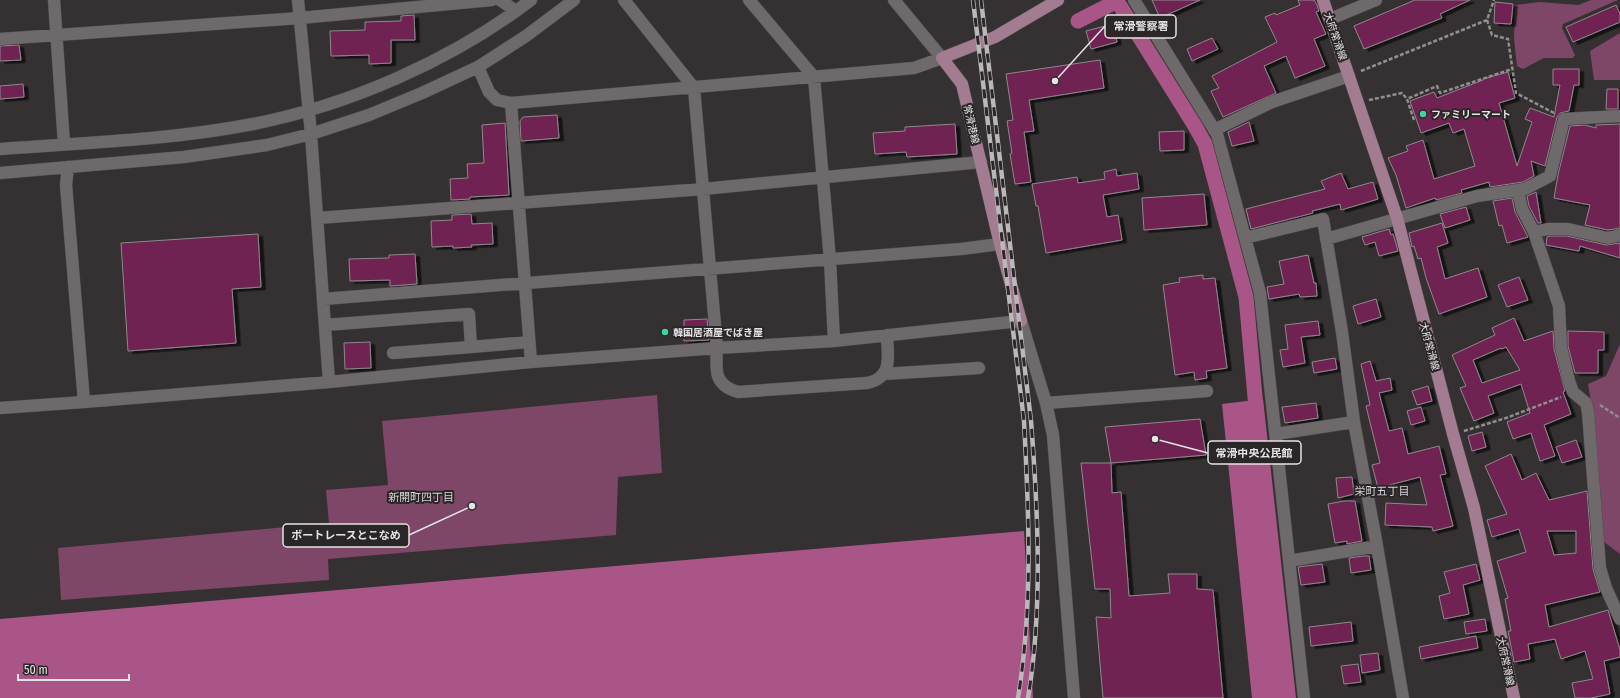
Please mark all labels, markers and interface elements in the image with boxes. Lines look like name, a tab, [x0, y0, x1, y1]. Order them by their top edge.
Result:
street label: 大府常滑線	[1321, 11, 1349, 62]
callout: 常滑警察署	[1105, 15, 1176, 38]
text: 常滑警察署	[1114, 20, 1169, 33]
street label: 常滑港線	[961, 103, 981, 145]
marker: ファミリーマート	[1418, 109, 1428, 119]
place label: ファミリーマート	[1431, 109, 1511, 121]
street label: 大府常滑線	[1417, 321, 1441, 372]
marker: 韓国居酒屋でばき屋	[660, 327, 670, 337]
place label: 韓国居酒屋でばき屋	[673, 327, 763, 339]
callout: 常滑中央公民館	[1208, 441, 1301, 464]
text: 常滑中央公民館	[1216, 447, 1293, 460]
district label: 栄町五丁目	[1355, 485, 1410, 498]
district label: 新開町四丁目	[388, 491, 454, 504]
callout: ボートレースとこなめ	[283, 524, 409, 547]
text: ボートレースとこなめ	[291, 529, 401, 542]
street label: 大府常滑線	[1494, 636, 1516, 687]
scale bar	[18, 656, 129, 682]
text: 50 m	[24, 663, 48, 677]

